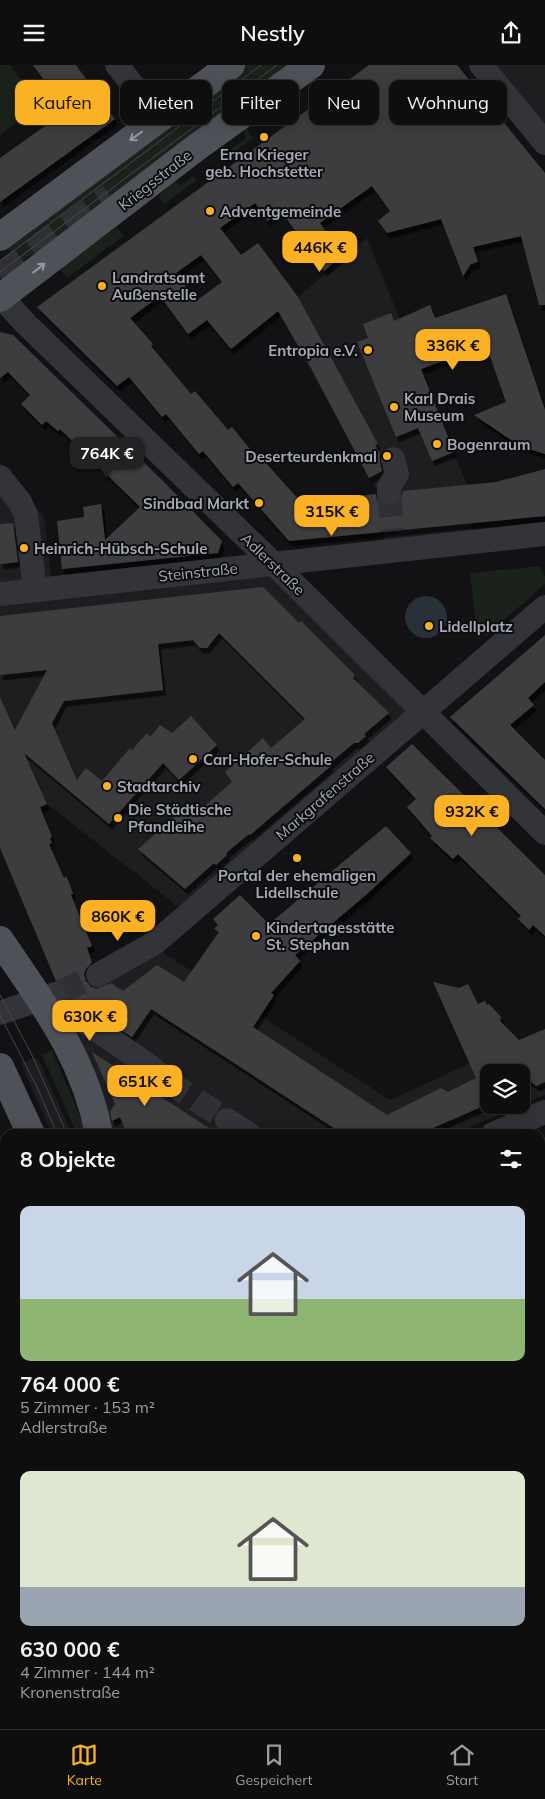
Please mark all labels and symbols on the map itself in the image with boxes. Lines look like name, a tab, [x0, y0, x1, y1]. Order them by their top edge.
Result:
one-way arrow	[130, 130, 143, 141]
marker: Erna Krieger geb. Hochstetter	[258, 131, 270, 143]
street label: Kriegsstraße	[115, 145, 195, 215]
place label: Erna Krieger geb. Hochstetter	[205, 145, 323, 181]
place label: Adventgemeinde	[220, 202, 341, 221]
marker: Adventgemeinde	[204, 205, 216, 217]
pin: 446K €	[279, 231, 361, 273]
one-way arrow	[32, 263, 45, 274]
place label: Landratsamt Außenstelle	[112, 268, 205, 304]
marker: Landratsamt Außenstelle	[96, 280, 108, 292]
pin: 336K €	[412, 329, 494, 371]
place label: Entropia e.V.	[268, 341, 358, 360]
marker: Entropia e.V.	[362, 344, 374, 356]
place label: Karl Drais Museum	[404, 389, 475, 425]
marker: Karl Drais Museum	[388, 401, 400, 413]
place label: Bogenraum	[447, 435, 530, 454]
pin: 764K €	[66, 437, 148, 479]
marker: Bogenraum	[431, 438, 443, 450]
place label: Deserteurdenkmal	[245, 447, 377, 466]
marker: Deserteurdenkmal	[381, 450, 393, 462]
place label: Sindbad Markt	[143, 494, 249, 513]
pin: 315K €	[291, 495, 373, 537]
marker: Sindbad Markt	[253, 497, 265, 509]
street label: Adlerstraße	[237, 529, 309, 599]
place label: Heinrich-Hübsch-Schule	[34, 539, 207, 558]
marker: Heinrich-Hübsch-Schule	[18, 542, 30, 554]
street label: Steinstraße	[157, 558, 239, 586]
place label: Lidellplatz	[439, 617, 513, 636]
marker: Lidellplatz	[423, 620, 435, 632]
street label: Markgrafenstraße	[272, 748, 378, 844]
place label: Carl-Hofer-Schule	[203, 750, 332, 769]
marker: Carl-Hofer-Schule	[187, 753, 199, 765]
place label: Stadtarchiv	[117, 777, 201, 796]
marker: Stadtarchiv	[101, 780, 113, 792]
pin: 932K €	[431, 795, 513, 837]
place label: Die Städtische Pfandleihe	[128, 800, 232, 836]
marker: Die Städtische Pfandleihe	[112, 812, 124, 824]
marker: Portal der ehemaligen Lidellschule	[291, 852, 303, 864]
place label: Portal der ehemaligen Lidellschule	[218, 866, 376, 902]
pin: 860K €	[77, 899, 159, 942]
place label: Kindertagesstätte St. Stephan	[266, 918, 394, 954]
marker: Kindertagesstätte St. Stephan	[250, 930, 262, 942]
pin: 630K €	[49, 999, 131, 1042]
pin: 651K €	[104, 1065, 186, 1107]

